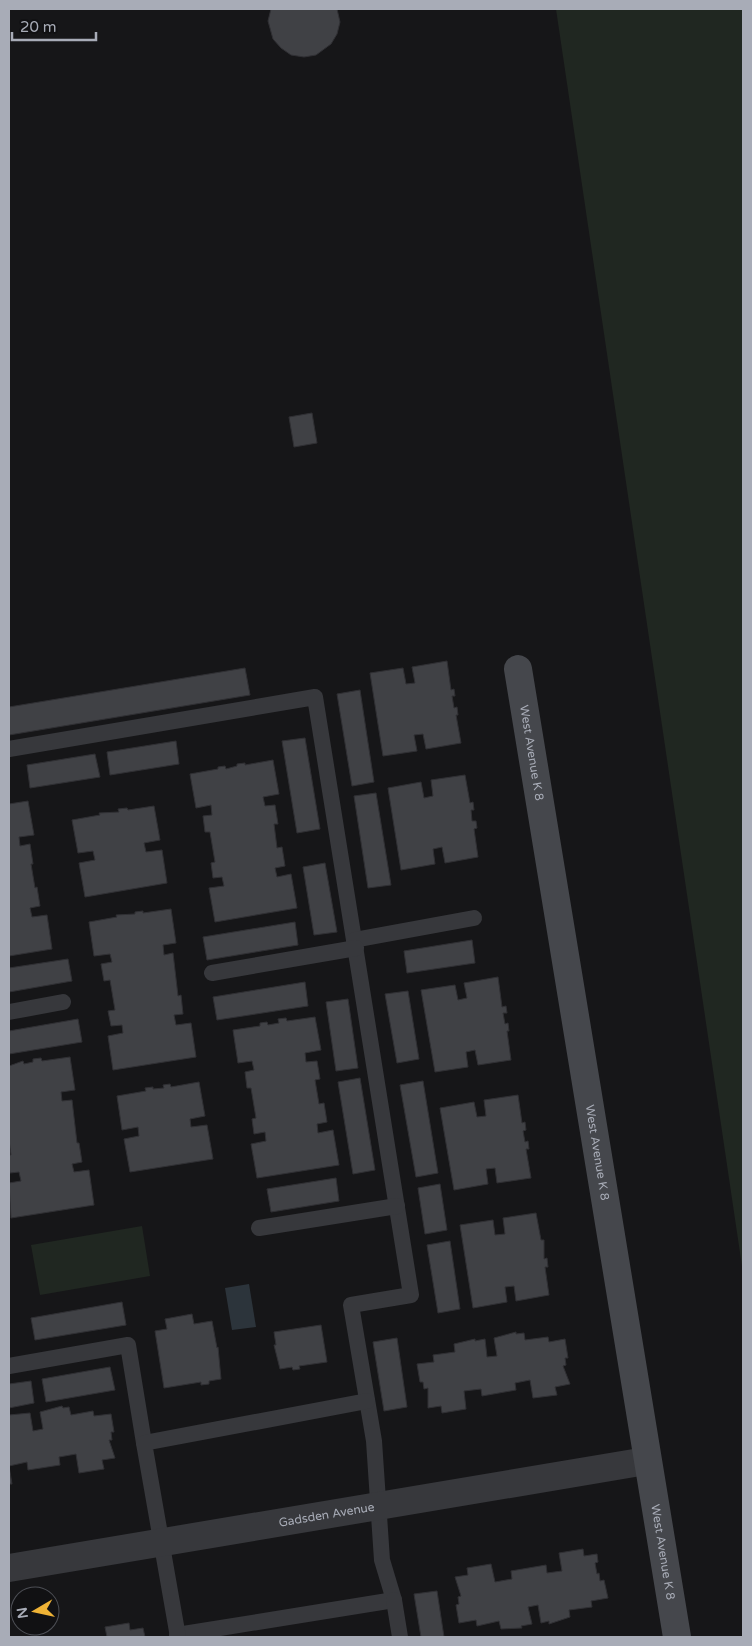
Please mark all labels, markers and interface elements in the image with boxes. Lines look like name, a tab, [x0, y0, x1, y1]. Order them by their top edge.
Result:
scale bar	[12, 10, 96, 42]
text: 20 m	[20, 18, 57, 36]
street label: West Avenue K 8	[517, 704, 547, 802]
street label: West Avenue K 8	[583, 1104, 612, 1201]
street label: Gadsden Avenue	[278, 1500, 376, 1530]
street label: West Avenue K 8	[648, 1503, 678, 1601]
north arrow	[10, 1586, 60, 1636]
text: N	[13, 1606, 32, 1620]

